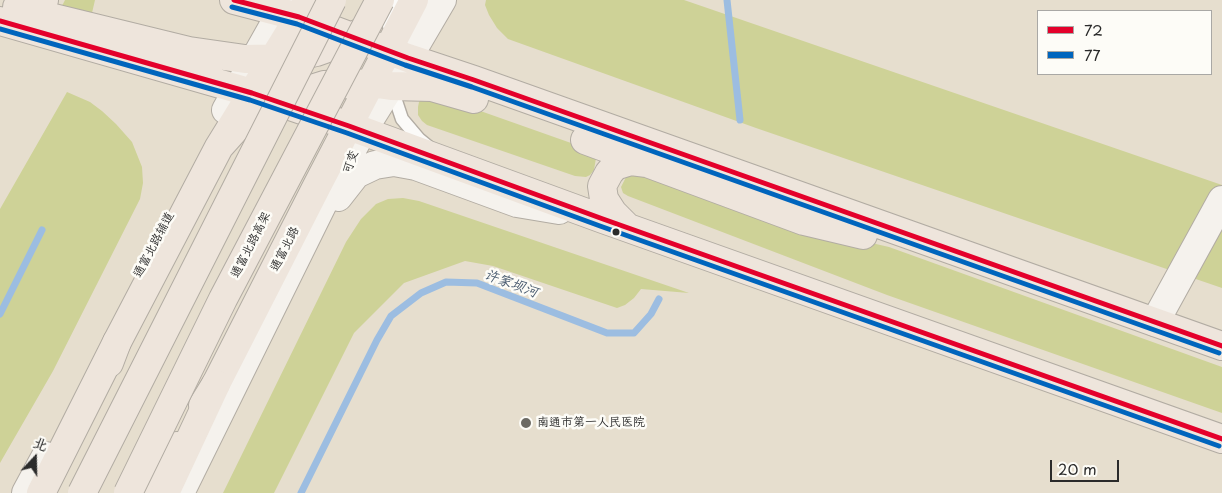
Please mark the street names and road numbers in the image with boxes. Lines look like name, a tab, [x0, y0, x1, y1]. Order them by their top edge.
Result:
street label: 可变	[340, 148, 362, 176]
street label: 通富北路辅道	[131, 210, 177, 280]
street label: 通富北路高架	[228, 210, 274, 280]
street label: 通富北路	[268, 224, 302, 274]

